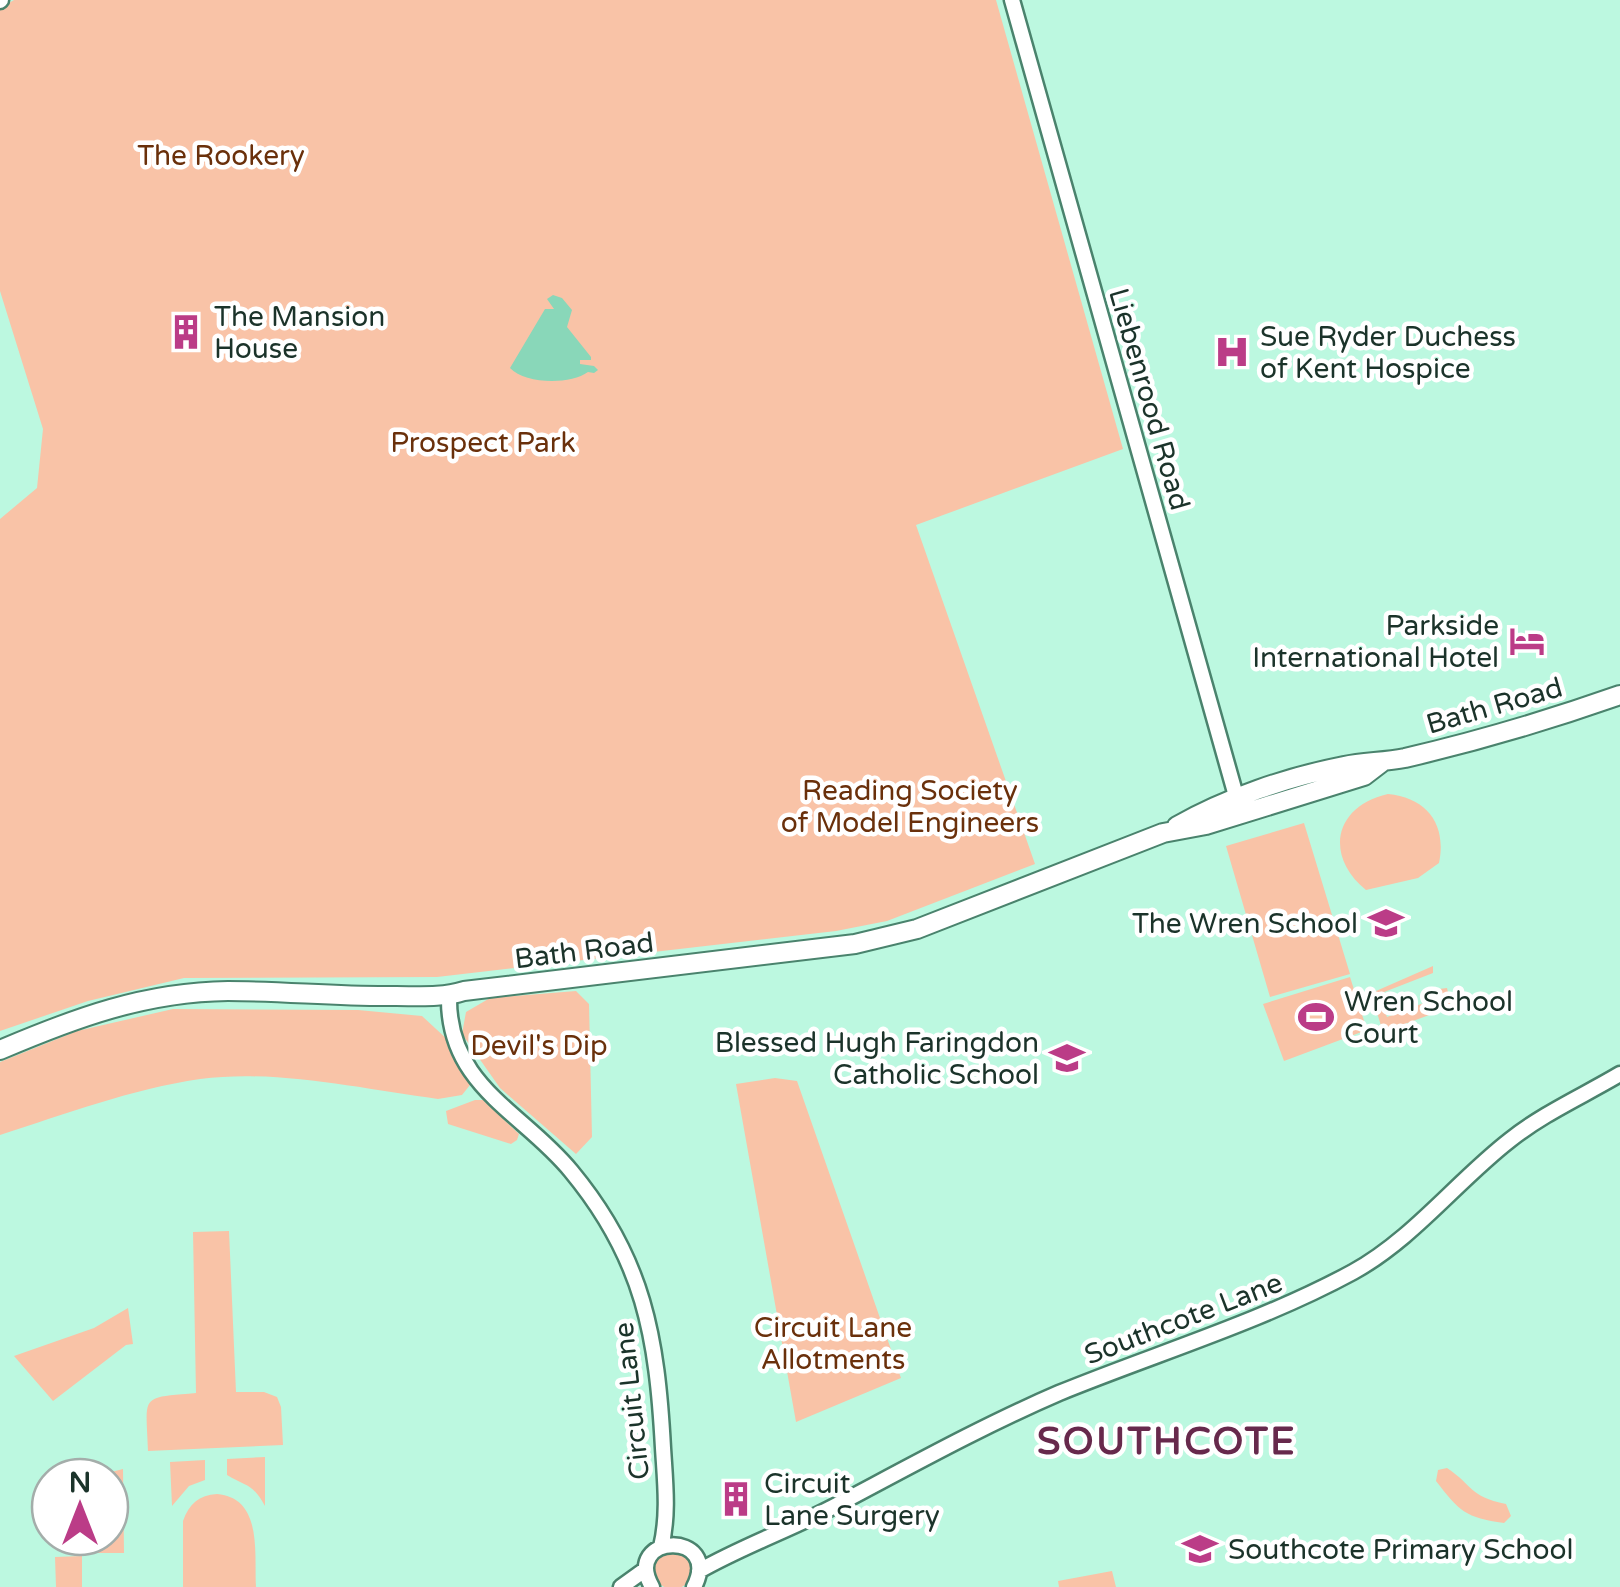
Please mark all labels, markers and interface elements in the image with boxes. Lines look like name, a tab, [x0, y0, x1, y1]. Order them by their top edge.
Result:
park label: The Rookery	[137, 139, 305, 173]
street label: Liebenrood Road	[1101, 284, 1197, 514]
place label: The Mansion House	[214, 300, 385, 366]
building icon: The Mansion House	[167, 313, 205, 351]
place label: Sue Ryder Duchess of Kent Hospice	[1260, 320, 1516, 386]
hospital icon: Sue Ryder Duchess of Kent Hospice	[1213, 333, 1251, 371]
park label: Prospect Park	[390, 426, 576, 460]
place label: Parkside International Hotel	[1252, 609, 1499, 675]
hotel icon: Parkside International Hotel	[1508, 622, 1546, 660]
street label: Bath Road	[1422, 670, 1566, 742]
park label: Reading Society of Model Engineers	[781, 774, 1039, 840]
school or university icon: The Wren School	[1367, 904, 1405, 942]
place label: The Wren School	[1132, 907, 1358, 941]
street label: Bath Road	[512, 926, 656, 976]
place label: Wren School Court	[1344, 985, 1513, 1051]
sports icon: Wren School Court	[1297, 998, 1335, 1036]
place label: Blessed Hugh Faringdon Catholic School	[715, 1026, 1039, 1092]
park label: Devil's Dip	[470, 1029, 608, 1063]
school or university icon: Blessed Hugh Faringdon Catholic School	[1048, 1039, 1086, 1077]
street label: Southcote Lane	[1080, 1266, 1287, 1372]
park label: Circuit Lane Allotments	[754, 1311, 912, 1377]
street label: Circuit Lane	[607, 1320, 657, 1481]
district label: SOUTHCOTE	[1037, 1419, 1297, 1465]
north arrow	[30, 1457, 130, 1557]
text: N	[69, 1466, 91, 1500]
place label: Circuit Lane Surgery	[764, 1467, 940, 1533]
building icon: Circuit Lane Surgery	[717, 1480, 755, 1518]
school or university icon: Southcote Primary School	[1181, 1530, 1219, 1568]
place label: Southcote Primary School	[1228, 1533, 1573, 1567]

